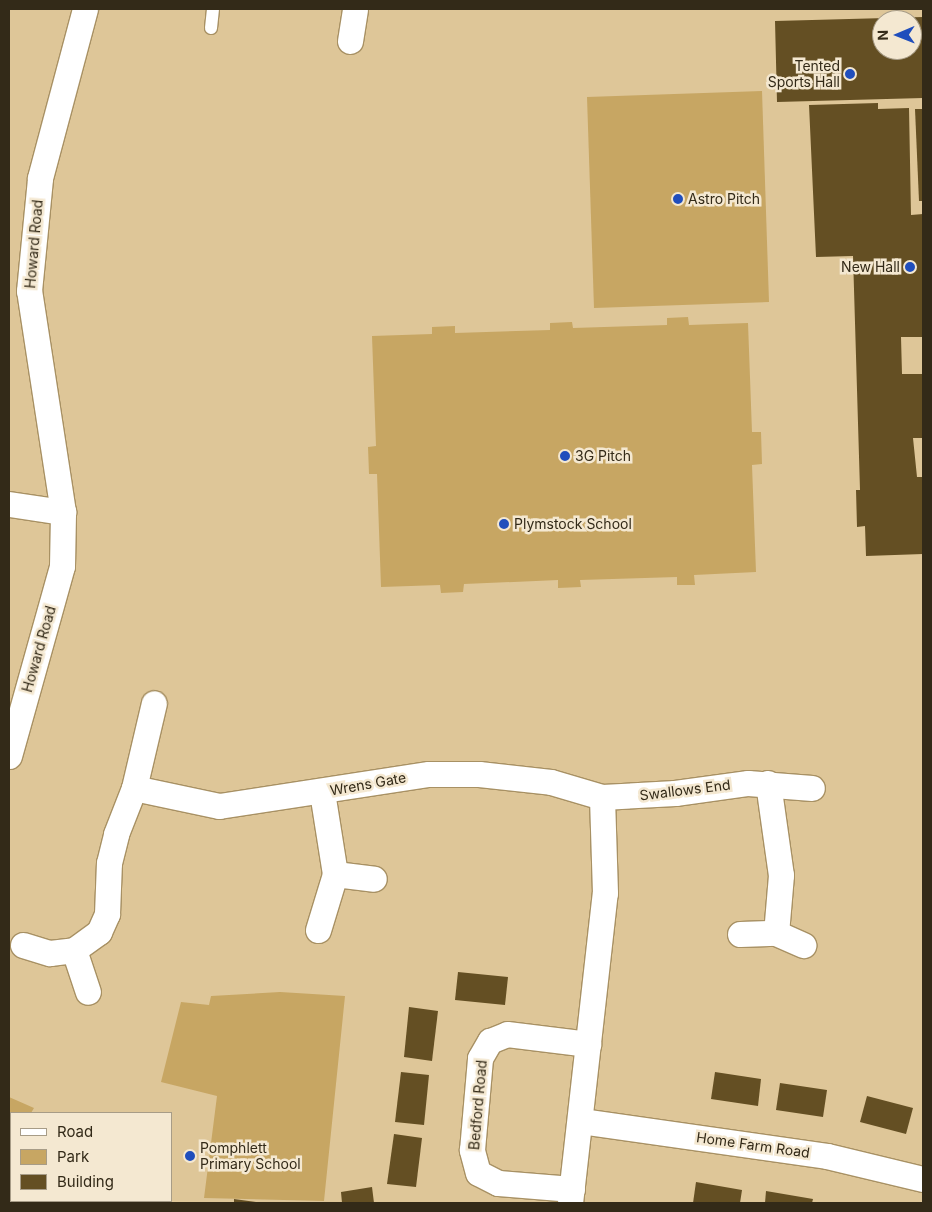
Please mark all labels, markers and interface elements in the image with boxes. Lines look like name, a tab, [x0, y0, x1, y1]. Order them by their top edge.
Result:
north arrow	[872, 10, 922, 60]
text: N	[874, 30, 891, 41]
place label: Tented Sports Hall	[768, 58, 840, 90]
marker: Tented Sports Hall	[844, 68, 856, 80]
place label: Astro Pitch	[688, 191, 760, 207]
marker: Astro Pitch	[672, 193, 684, 205]
street label: Howard Road	[22, 199, 46, 289]
place label: New Hall	[841, 259, 900, 275]
marker: New Hall	[904, 261, 916, 273]
place label: 3G Pitch	[575, 448, 631, 464]
marker: 3G Pitch	[559, 450, 571, 462]
place label: Plymstock School	[514, 516, 632, 532]
marker: Plymstock School	[498, 518, 510, 530]
street label: Howard Road	[19, 604, 59, 694]
street label: Wrens Gate	[329, 769, 407, 799]
street label: Swallows End	[639, 776, 731, 804]
street label: Bedford Road	[466, 1059, 490, 1151]
legend	[10, 1112, 172, 1202]
text: Road	[57, 1122, 93, 1141]
street label: Home Farm Road	[695, 1129, 811, 1161]
place label: Pomphlett Primary School	[200, 1140, 301, 1172]
text: Park	[57, 1147, 89, 1166]
marker: Pomphlett Primary School	[184, 1150, 196, 1162]
text: Building	[57, 1172, 114, 1191]

